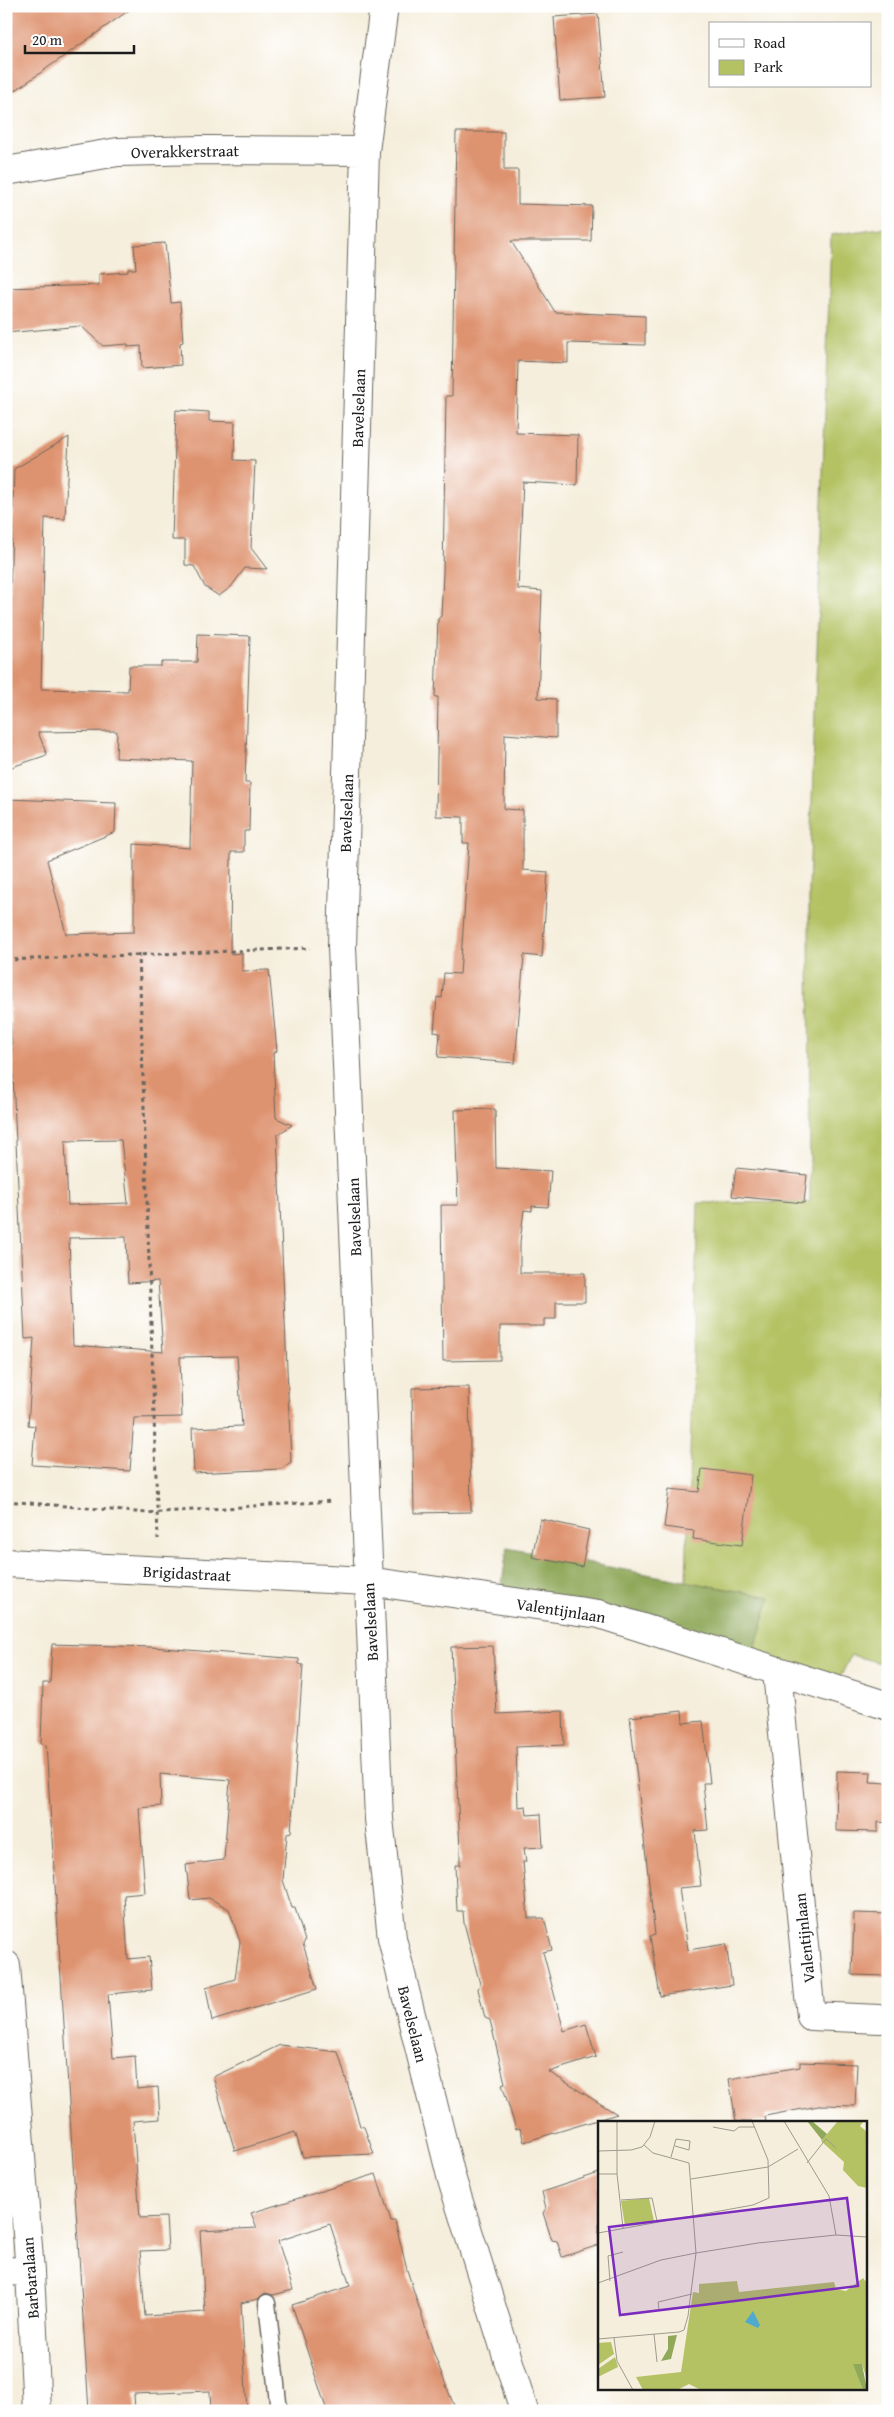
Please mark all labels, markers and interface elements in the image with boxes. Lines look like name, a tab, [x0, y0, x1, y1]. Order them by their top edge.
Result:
scale bar	[25, 22, 134, 54]
legend	[709, 22, 872, 88]
text: 20 m	[32, 29, 63, 50]
text: Road	[754, 32, 785, 53]
text: Park	[754, 56, 783, 77]
street label: Overakkerstraat	[131, 138, 240, 164]
street label: Bavelselaan	[345, 368, 371, 448]
street label: Bavelselaan	[333, 773, 359, 853]
street label: Bavelselaan	[341, 1177, 367, 1257]
street label: Brigidastraat	[142, 1559, 232, 1587]
street label: Bavelselaan	[356, 1582, 384, 1662]
street label: Valentijnlaan	[515, 1591, 607, 1629]
street label: Valentijnlaan	[787, 1892, 821, 1984]
street label: Bavelselaan	[392, 1983, 434, 2065]
inset map	[598, 2121, 866, 2390]
street label: Barbaralaan	[15, 2236, 45, 2320]

